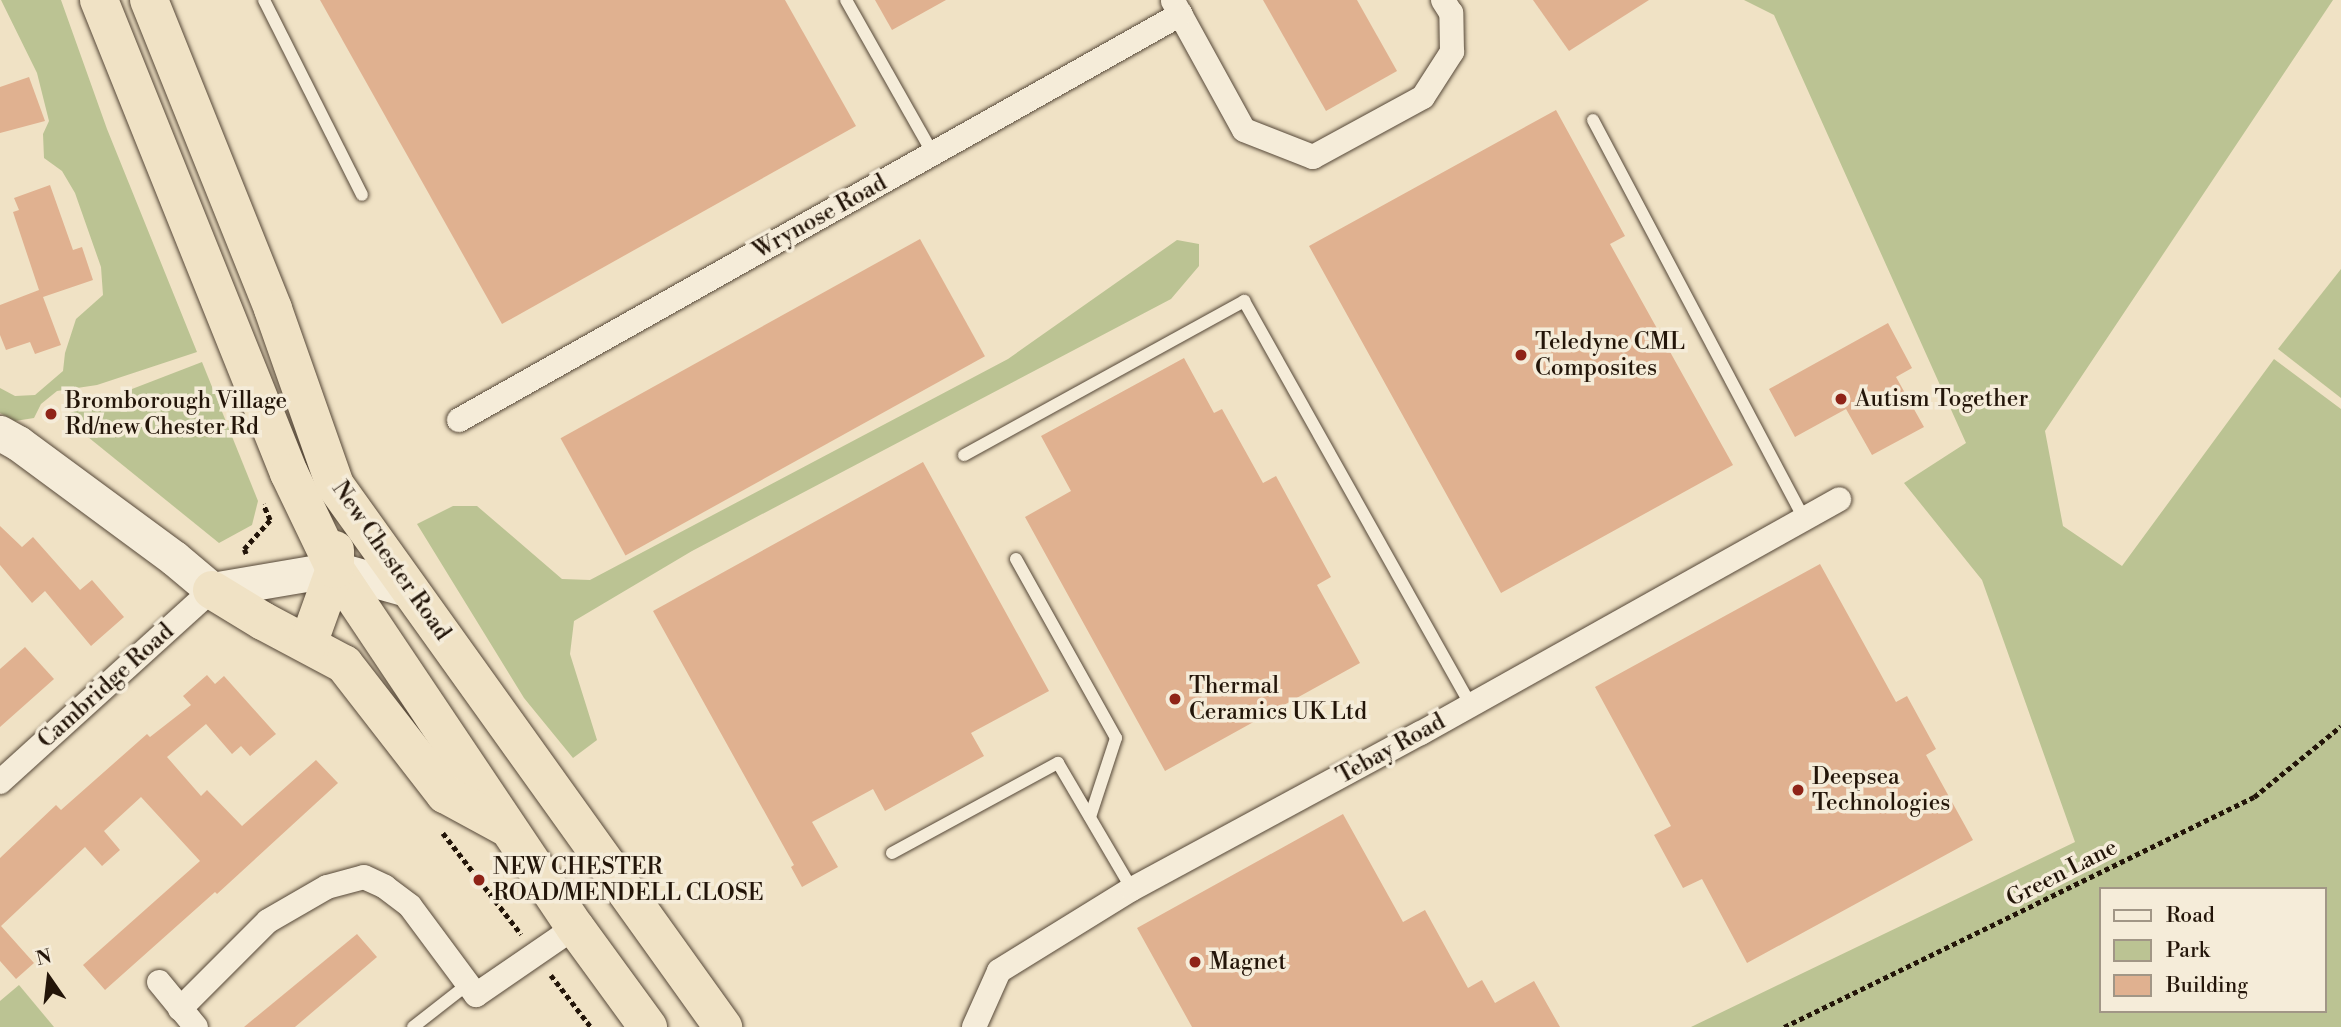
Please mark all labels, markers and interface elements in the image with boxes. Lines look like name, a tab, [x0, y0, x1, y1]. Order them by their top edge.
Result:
street label: Wrynose Road	[748, 169, 892, 265]
place label: Teledyne CML Composites	[1535, 328, 1685, 382]
marker: Teledyne CML Composites	[1513, 347, 1529, 363]
place label: Autism Together	[1855, 385, 2028, 413]
place label: Bromborough Village Rd/new Chester Rd	[65, 387, 287, 441]
marker: Autism Together	[1833, 391, 1849, 407]
marker: Bromborough Village Rd/new Chester Rd	[43, 406, 59, 422]
street label: New Chester Road	[326, 476, 456, 646]
street label: Cambridge Road	[32, 618, 180, 754]
place label: Thermal Ceramics UK Ltd	[1189, 672, 1367, 726]
marker: Thermal Ceramics UK Ltd	[1167, 691, 1183, 707]
street label: Tebay Road	[1332, 708, 1450, 790]
place label: Deepsea Technologies	[1812, 763, 1950, 817]
marker: Deepsea Technologies	[1790, 782, 1806, 798]
street label: Green Lane	[2002, 833, 2122, 913]
place label: NEW CHESTER ROAD/MENDELL CLOSE	[493, 853, 764, 907]
marker: NEW CHESTER ROAD/MENDELL CLOSE	[471, 872, 487, 888]
legend	[2100, 887, 2327, 1013]
text: Road	[2166, 903, 2215, 929]
text: Park	[2166, 938, 2210, 964]
north arrow	[14, 943, 84, 1013]
text: N	[34, 944, 54, 971]
place label: Magnet	[1209, 948, 1286, 976]
marker: Magnet	[1187, 954, 1203, 970]
text: Building	[2166, 973, 2248, 999]

